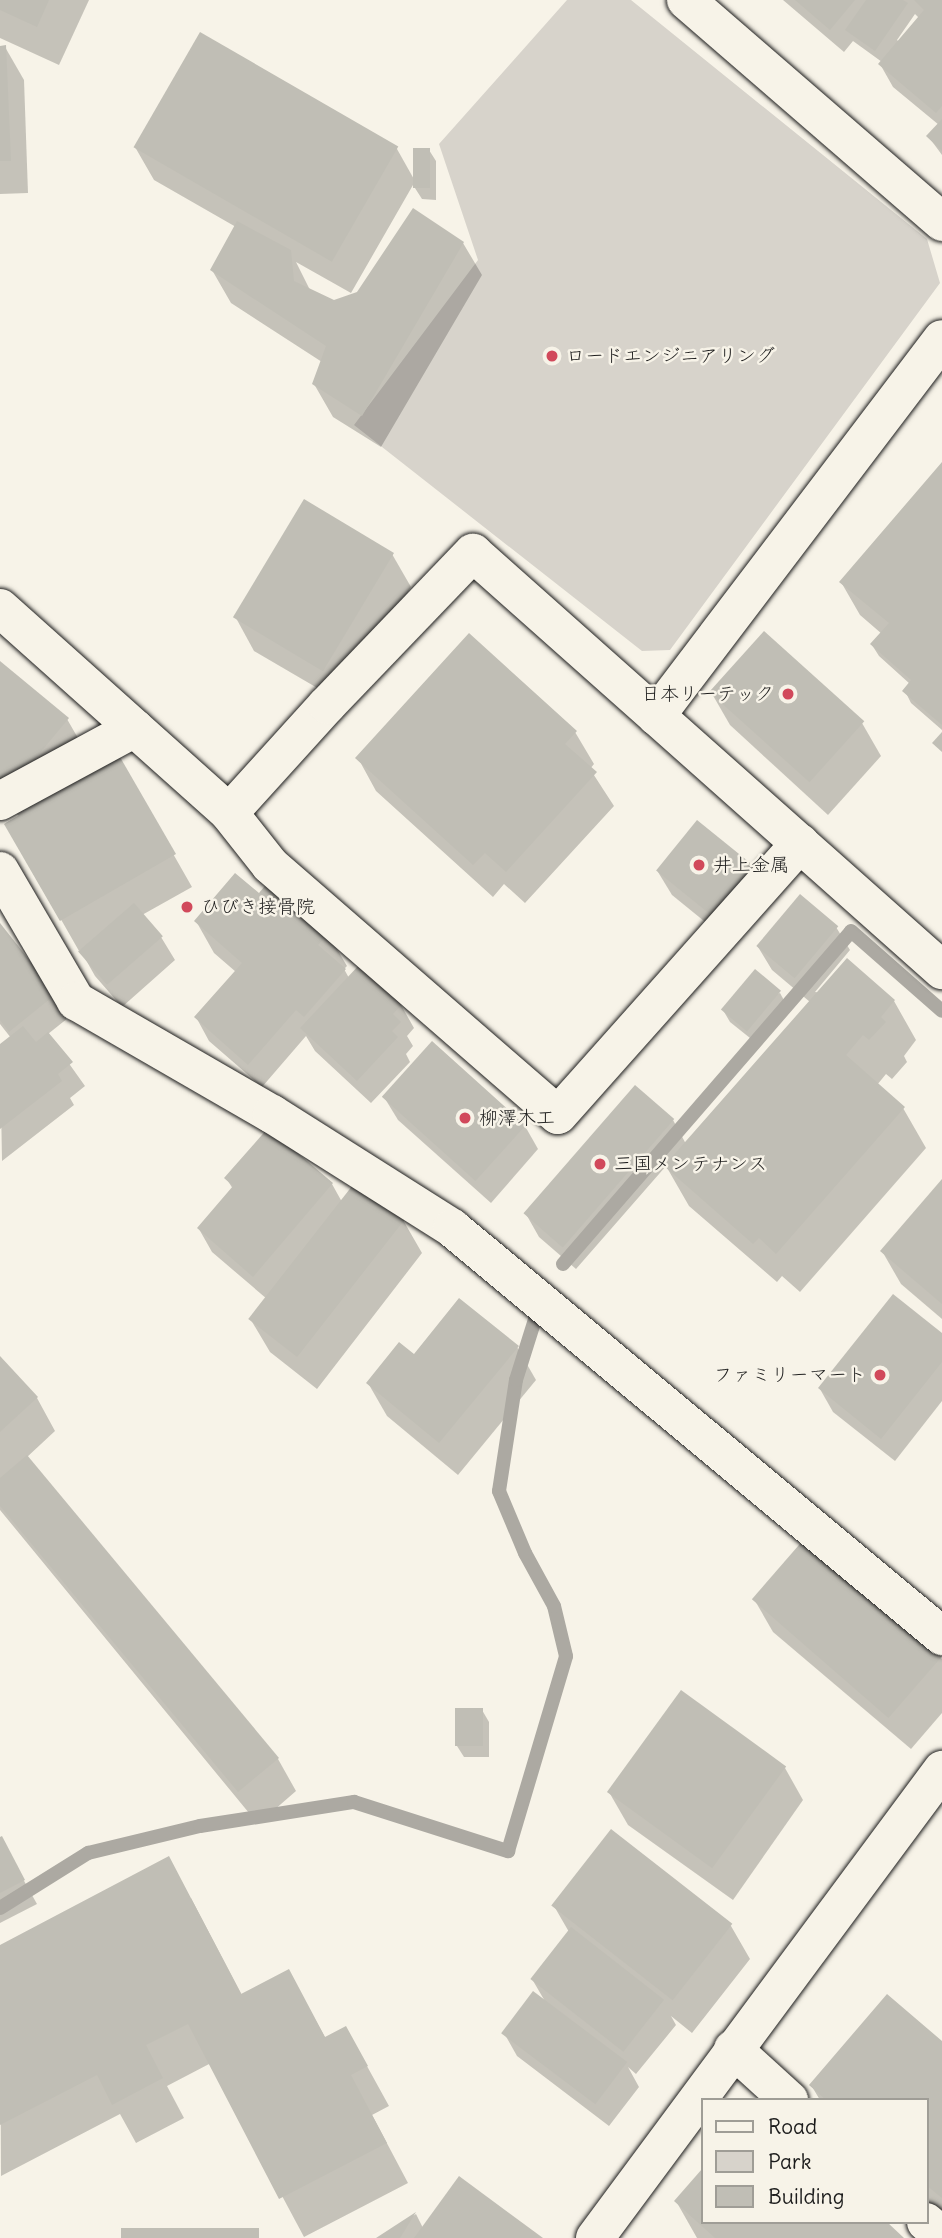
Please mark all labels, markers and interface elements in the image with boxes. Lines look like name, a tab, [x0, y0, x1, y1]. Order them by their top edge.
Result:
place label: ロードエンジニアリング	[566, 345, 775, 367]
marker: ロードエンジニアリング	[544, 348, 560, 364]
place label: 日本リーテック	[641, 683, 774, 705]
marker: 日本リーテック	[780, 686, 796, 702]
place label: 井上金属	[713, 854, 789, 876]
marker: 井上金属	[691, 857, 707, 873]
place label: ひびき接骨院	[201, 896, 315, 918]
marker: ひびき接骨院	[179, 899, 195, 915]
place label: 柳澤木工	[479, 1107, 555, 1129]
marker: 柳澤木工	[457, 1110, 473, 1126]
place label: 三国メンテナンス	[614, 1153, 766, 1175]
marker: 三国メンテナンス	[592, 1156, 608, 1172]
place label: ファミリーマート	[714, 1364, 866, 1386]
marker: ファミリーマート	[872, 1367, 888, 1383]
legend	[701, 2098, 928, 2224]
text: Road	[768, 2113, 817, 2140]
text: Park	[768, 2148, 811, 2175]
text: Building	[768, 2183, 844, 2210]

